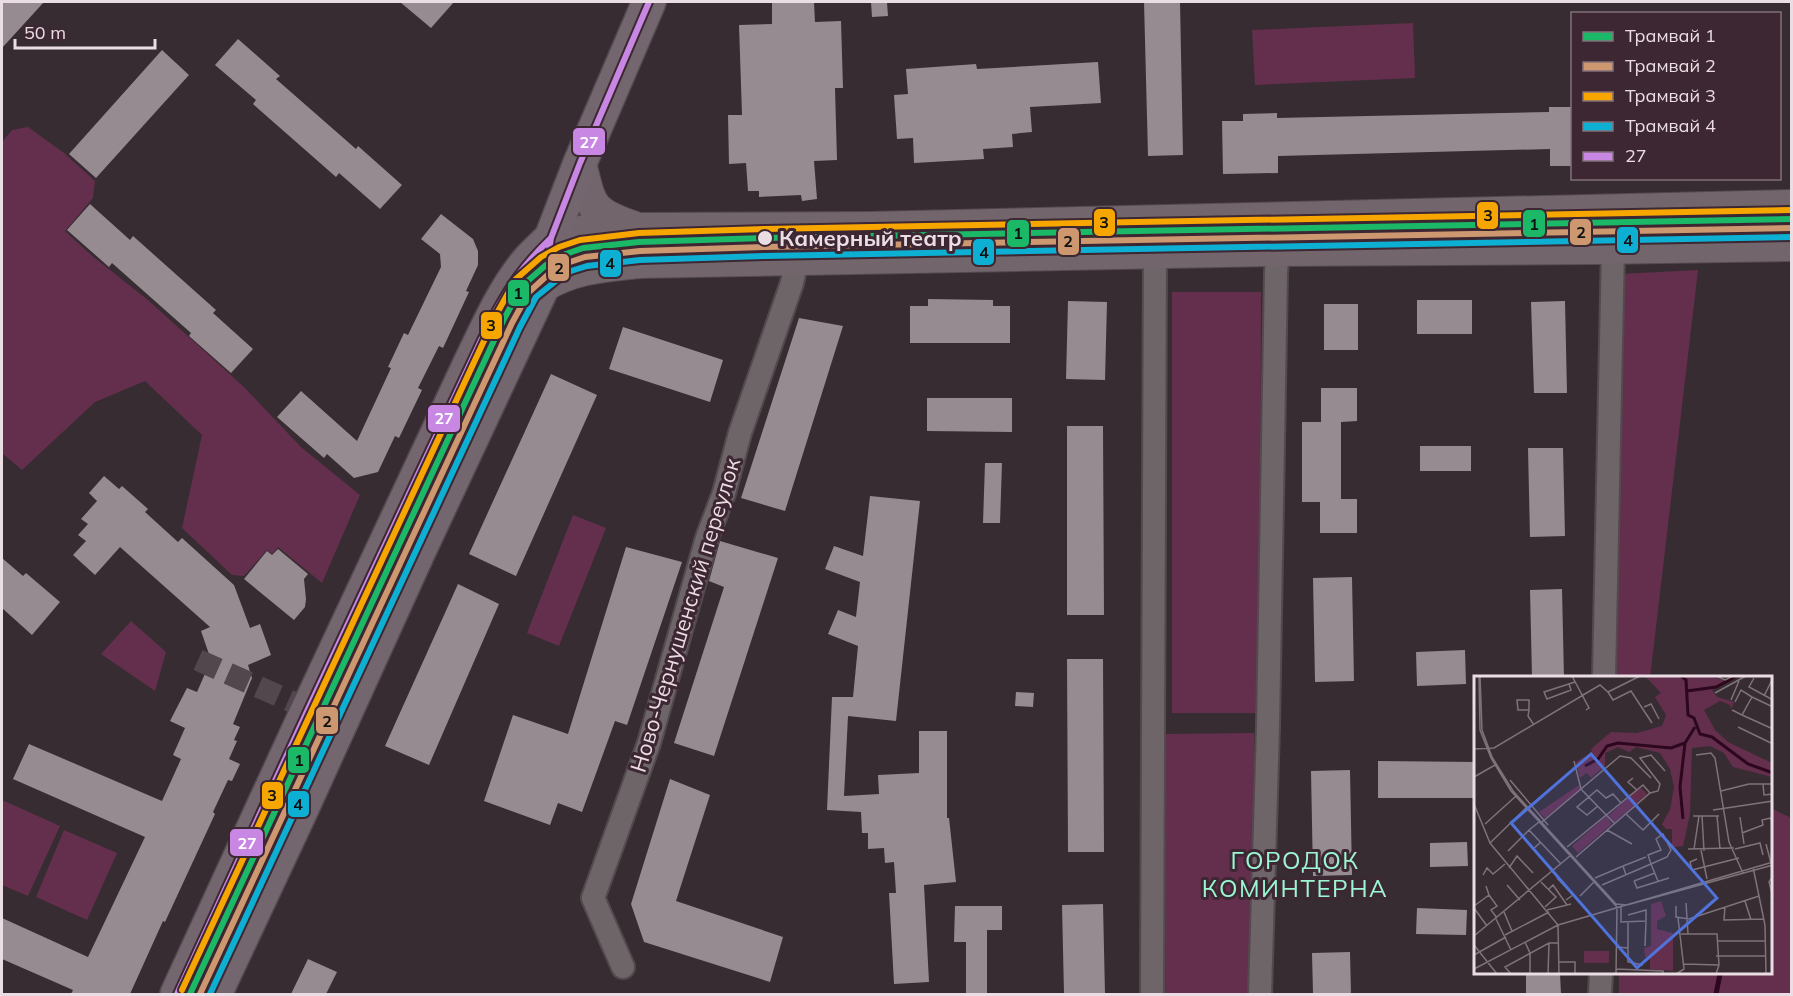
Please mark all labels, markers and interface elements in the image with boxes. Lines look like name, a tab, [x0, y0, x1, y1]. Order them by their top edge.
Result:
scale bar	[15, 12, 154, 50]
legend	[1571, 12, 1781, 180]
text: 50 m	[24, 21, 66, 44]
text: Трамвай 1	[1625, 24, 1716, 47]
text: Трамвай 2	[1625, 54, 1716, 77]
text: Трамвай 3	[1625, 84, 1716, 107]
text: Трамвай 4	[1625, 114, 1716, 137]
line badge: 27	[572, 127, 606, 156]
text: 27	[579, 132, 599, 152]
text: 27	[1625, 144, 1647, 167]
line badge: 3	[1476, 201, 1499, 230]
text: 3	[1483, 205, 1493, 225]
line badge: 3	[1093, 208, 1116, 237]
line badge: 1	[1522, 209, 1546, 238]
text: 3	[1099, 212, 1109, 232]
text: 1	[1529, 214, 1539, 234]
line badge: 2	[1569, 218, 1592, 246]
line badge: 1	[1006, 219, 1030, 248]
text: 2	[1576, 222, 1586, 242]
text: 1	[1013, 223, 1023, 243]
place label: Камерный театр	[779, 224, 962, 252]
line badge: 4	[1616, 226, 1639, 254]
line badge: 2	[1057, 227, 1080, 256]
marker: Камерный театр	[756, 229, 774, 247]
text: 4	[1623, 230, 1633, 250]
text: 2	[1063, 231, 1073, 251]
line badge: 4	[972, 238, 995, 266]
text: 4	[979, 242, 989, 262]
line badge: 4	[599, 249, 622, 278]
line badge: 2	[547, 253, 570, 282]
text: 4	[605, 253, 615, 273]
text: 2	[554, 258, 564, 278]
line badge: 1	[507, 279, 530, 307]
text: 1	[513, 283, 523, 303]
line badge: 3	[480, 311, 503, 340]
text: 3	[486, 315, 496, 335]
line badge: 27	[427, 404, 461, 433]
text: 27	[434, 408, 454, 428]
street label: Ново-Чернушенский переулок	[624, 454, 746, 775]
inset map	[1474, 676, 1772, 975]
line badge: 2	[315, 706, 339, 735]
text: 2	[322, 711, 332, 731]
line badge: 1	[287, 746, 310, 774]
text: 1	[294, 750, 304, 770]
line badge: 3	[261, 781, 284, 810]
text: 3	[267, 785, 277, 805]
line badge: 4	[287, 790, 310, 818]
text: 4	[293, 794, 303, 814]
line badge: 27	[229, 828, 264, 857]
text: 27	[237, 833, 257, 853]
district label: ГОРОДОК КОМИНТЕРНА	[1202, 845, 1388, 903]

